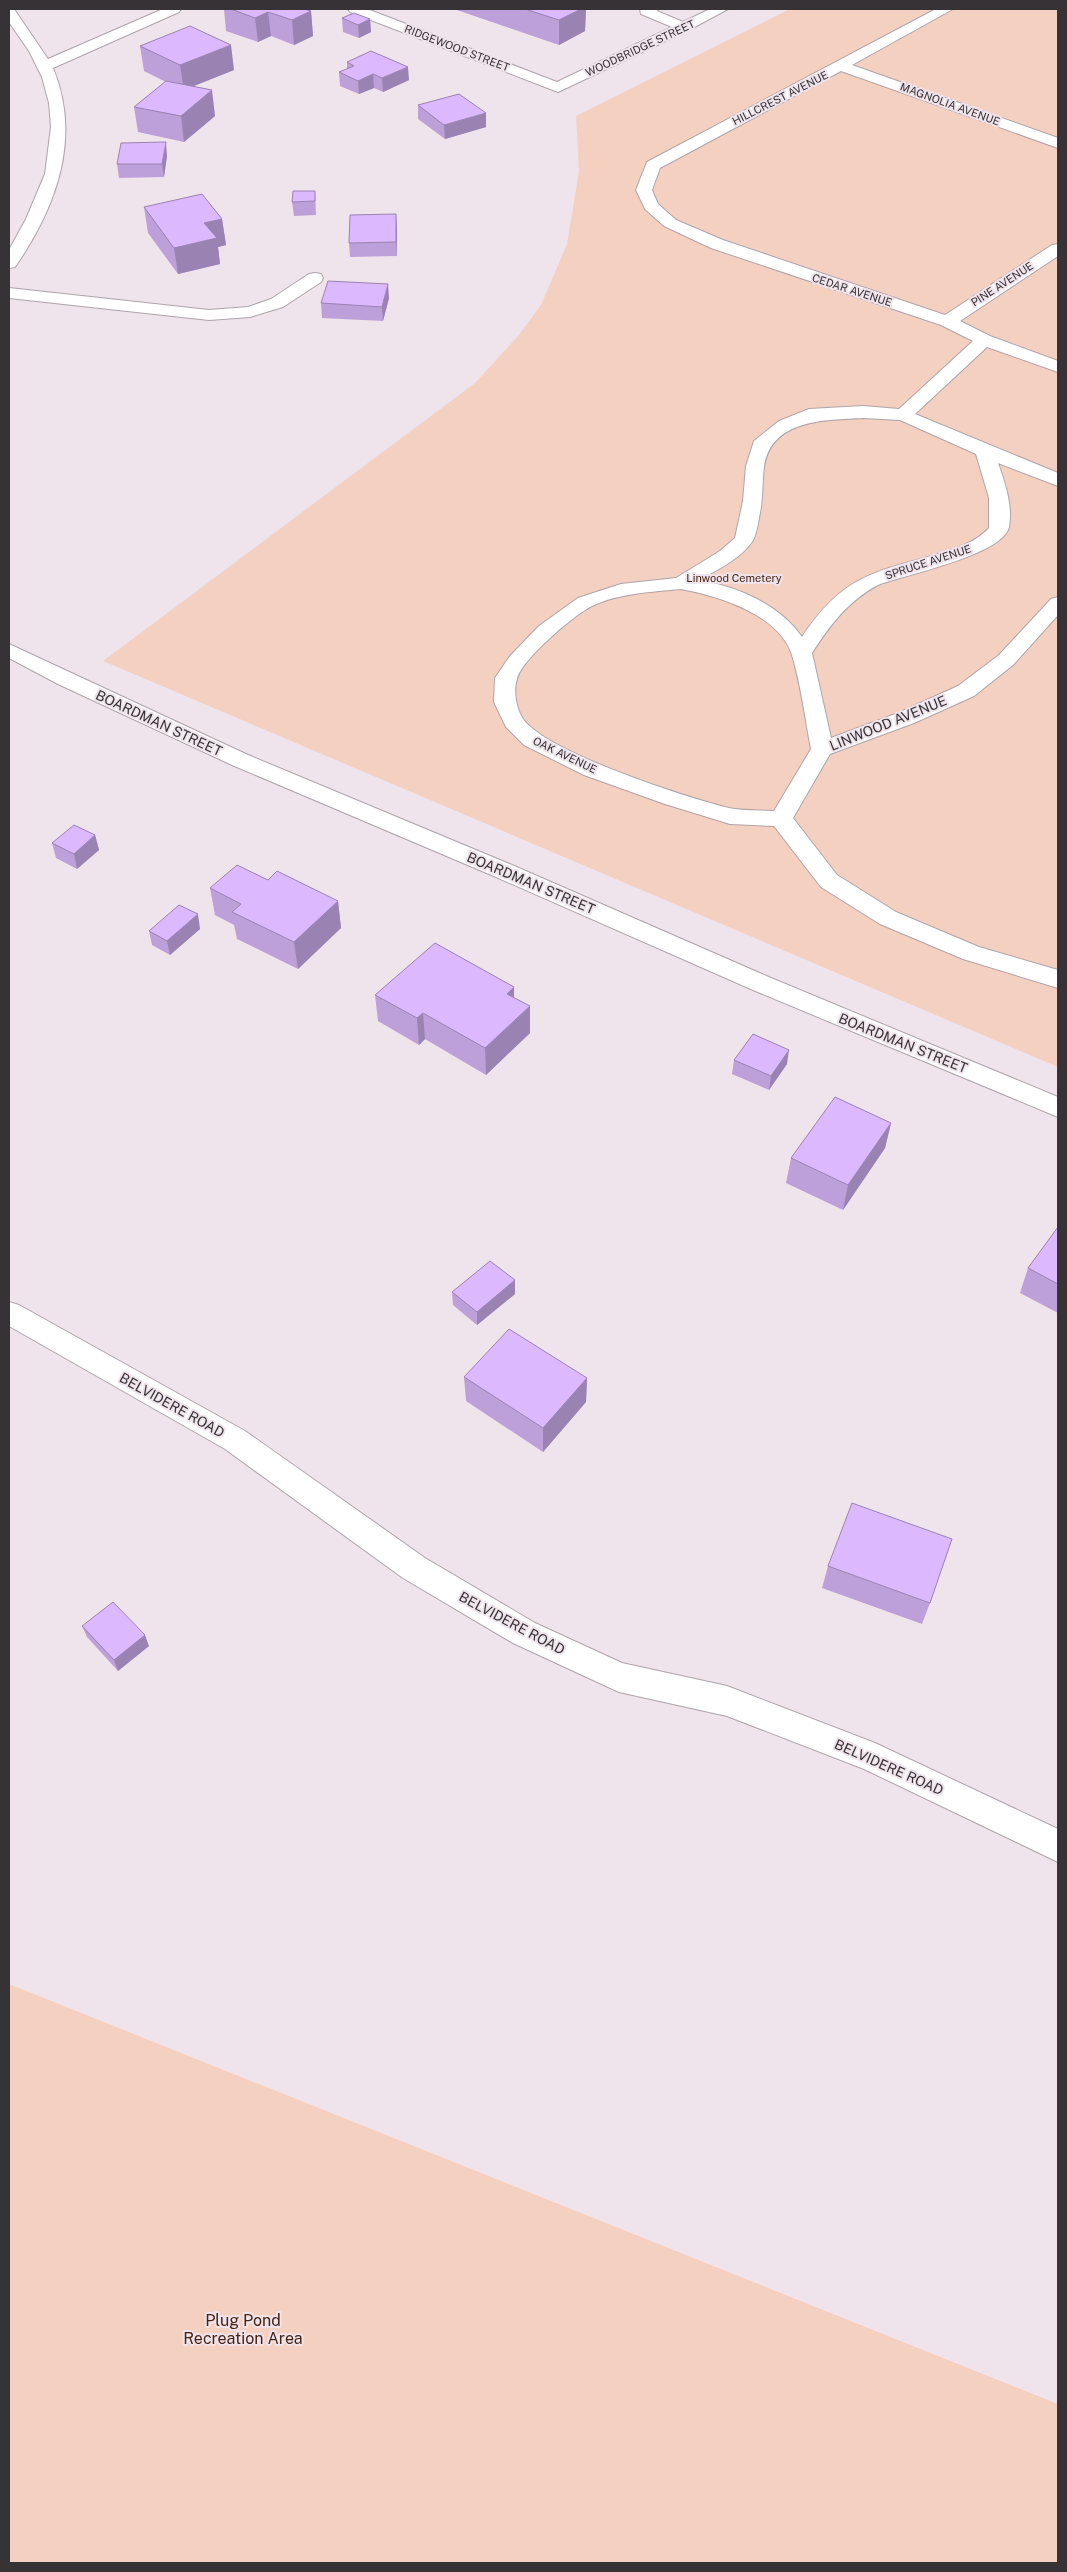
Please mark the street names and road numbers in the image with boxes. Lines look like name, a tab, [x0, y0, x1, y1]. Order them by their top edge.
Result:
street label: WOODBRIDGE STREET	[584, 17, 697, 79]
street label: RIDGEWOOD STREET	[403, 22, 512, 74]
street label: HILLCREST AVENUE	[730, 69, 830, 127]
street label: MAGNOLIA AVENUE	[899, 80, 1002, 128]
street label: PINE AVENUE	[969, 259, 1035, 309]
street label: CEDAR AVENUE	[811, 271, 894, 309]
street label: SPRUCE AVENUE	[883, 542, 973, 582]
street label: BOARDMAN STREET	[93, 687, 225, 759]
street label: LINWOOD AVENUE	[827, 692, 949, 754]
street label: OAK AVENUE	[531, 734, 599, 776]
street label: BOARDMAN STREET	[465, 849, 597, 917]
street label: BOARDMAN STREET	[836, 1010, 970, 1076]
street label: BELVIDERE ROAD	[117, 1369, 227, 1441]
street label: BELVIDERE ROAD	[456, 1588, 568, 1658]
street label: BELVIDERE ROAD	[832, 1736, 946, 1798]

